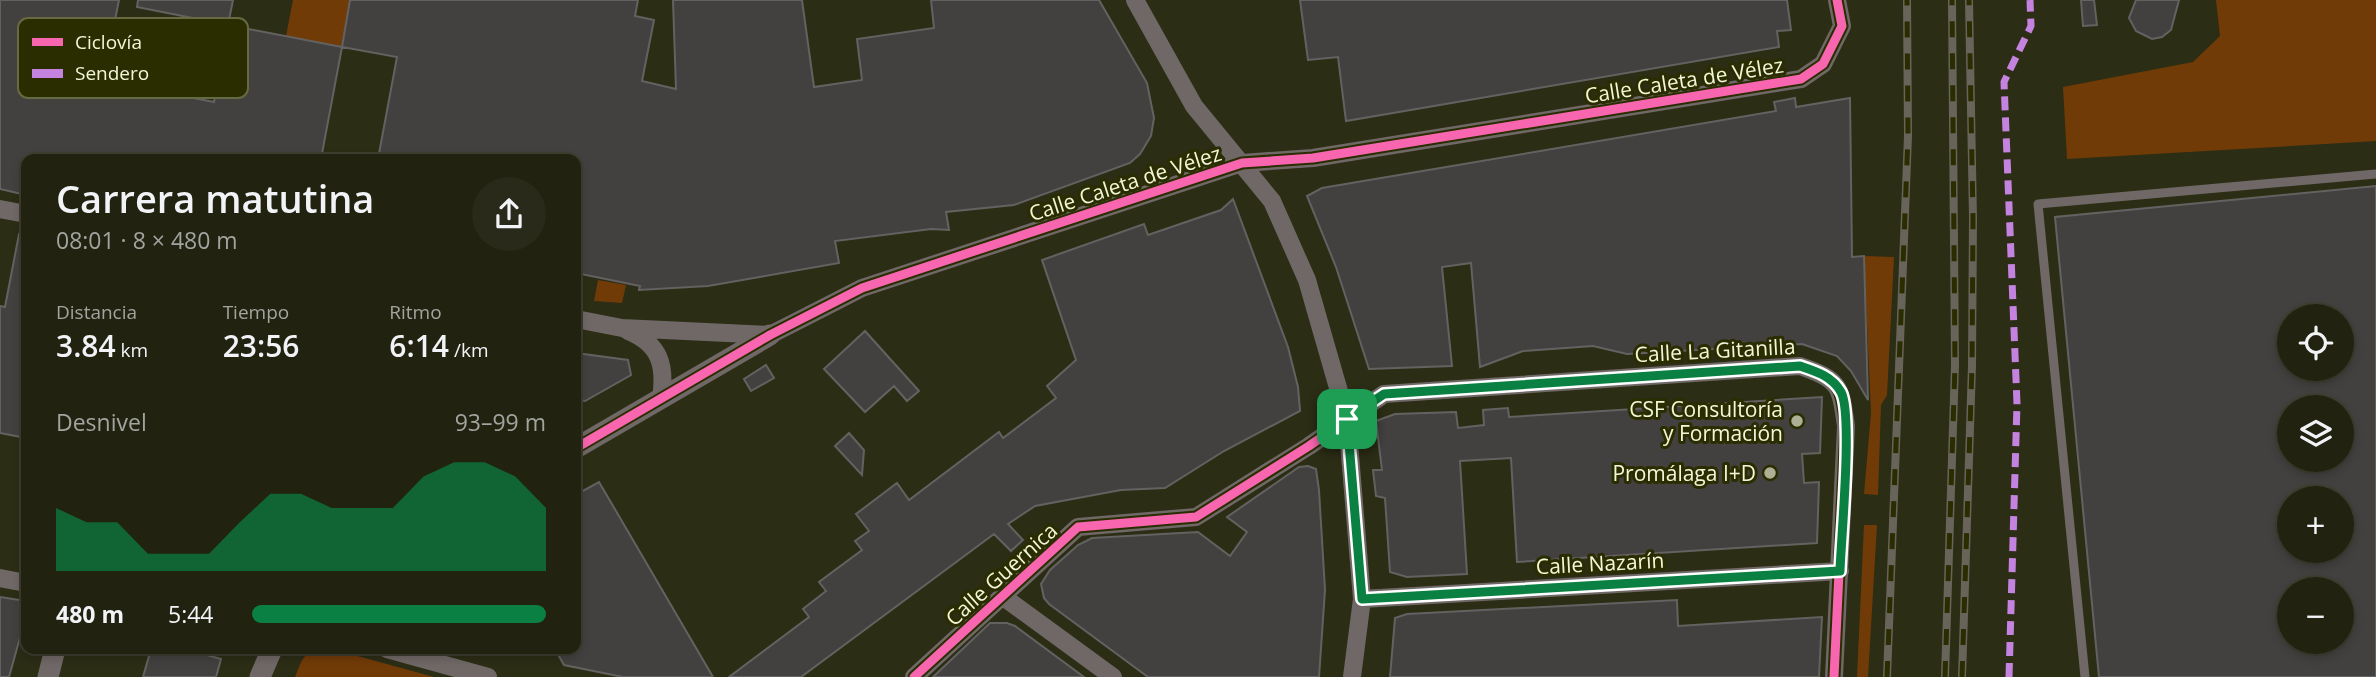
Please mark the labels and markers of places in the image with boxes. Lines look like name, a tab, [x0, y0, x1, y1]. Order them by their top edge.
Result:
pin	[1317, 389, 1377, 449]
place label: CSF Consultoría y Formación	[1629, 395, 1783, 447]
marker: CSF Consultoría y Formación	[1789, 413, 1805, 429]
place label: Promálaga I+D	[1612, 459, 1756, 487]
marker: Promálaga I+D	[1762, 465, 1778, 481]

